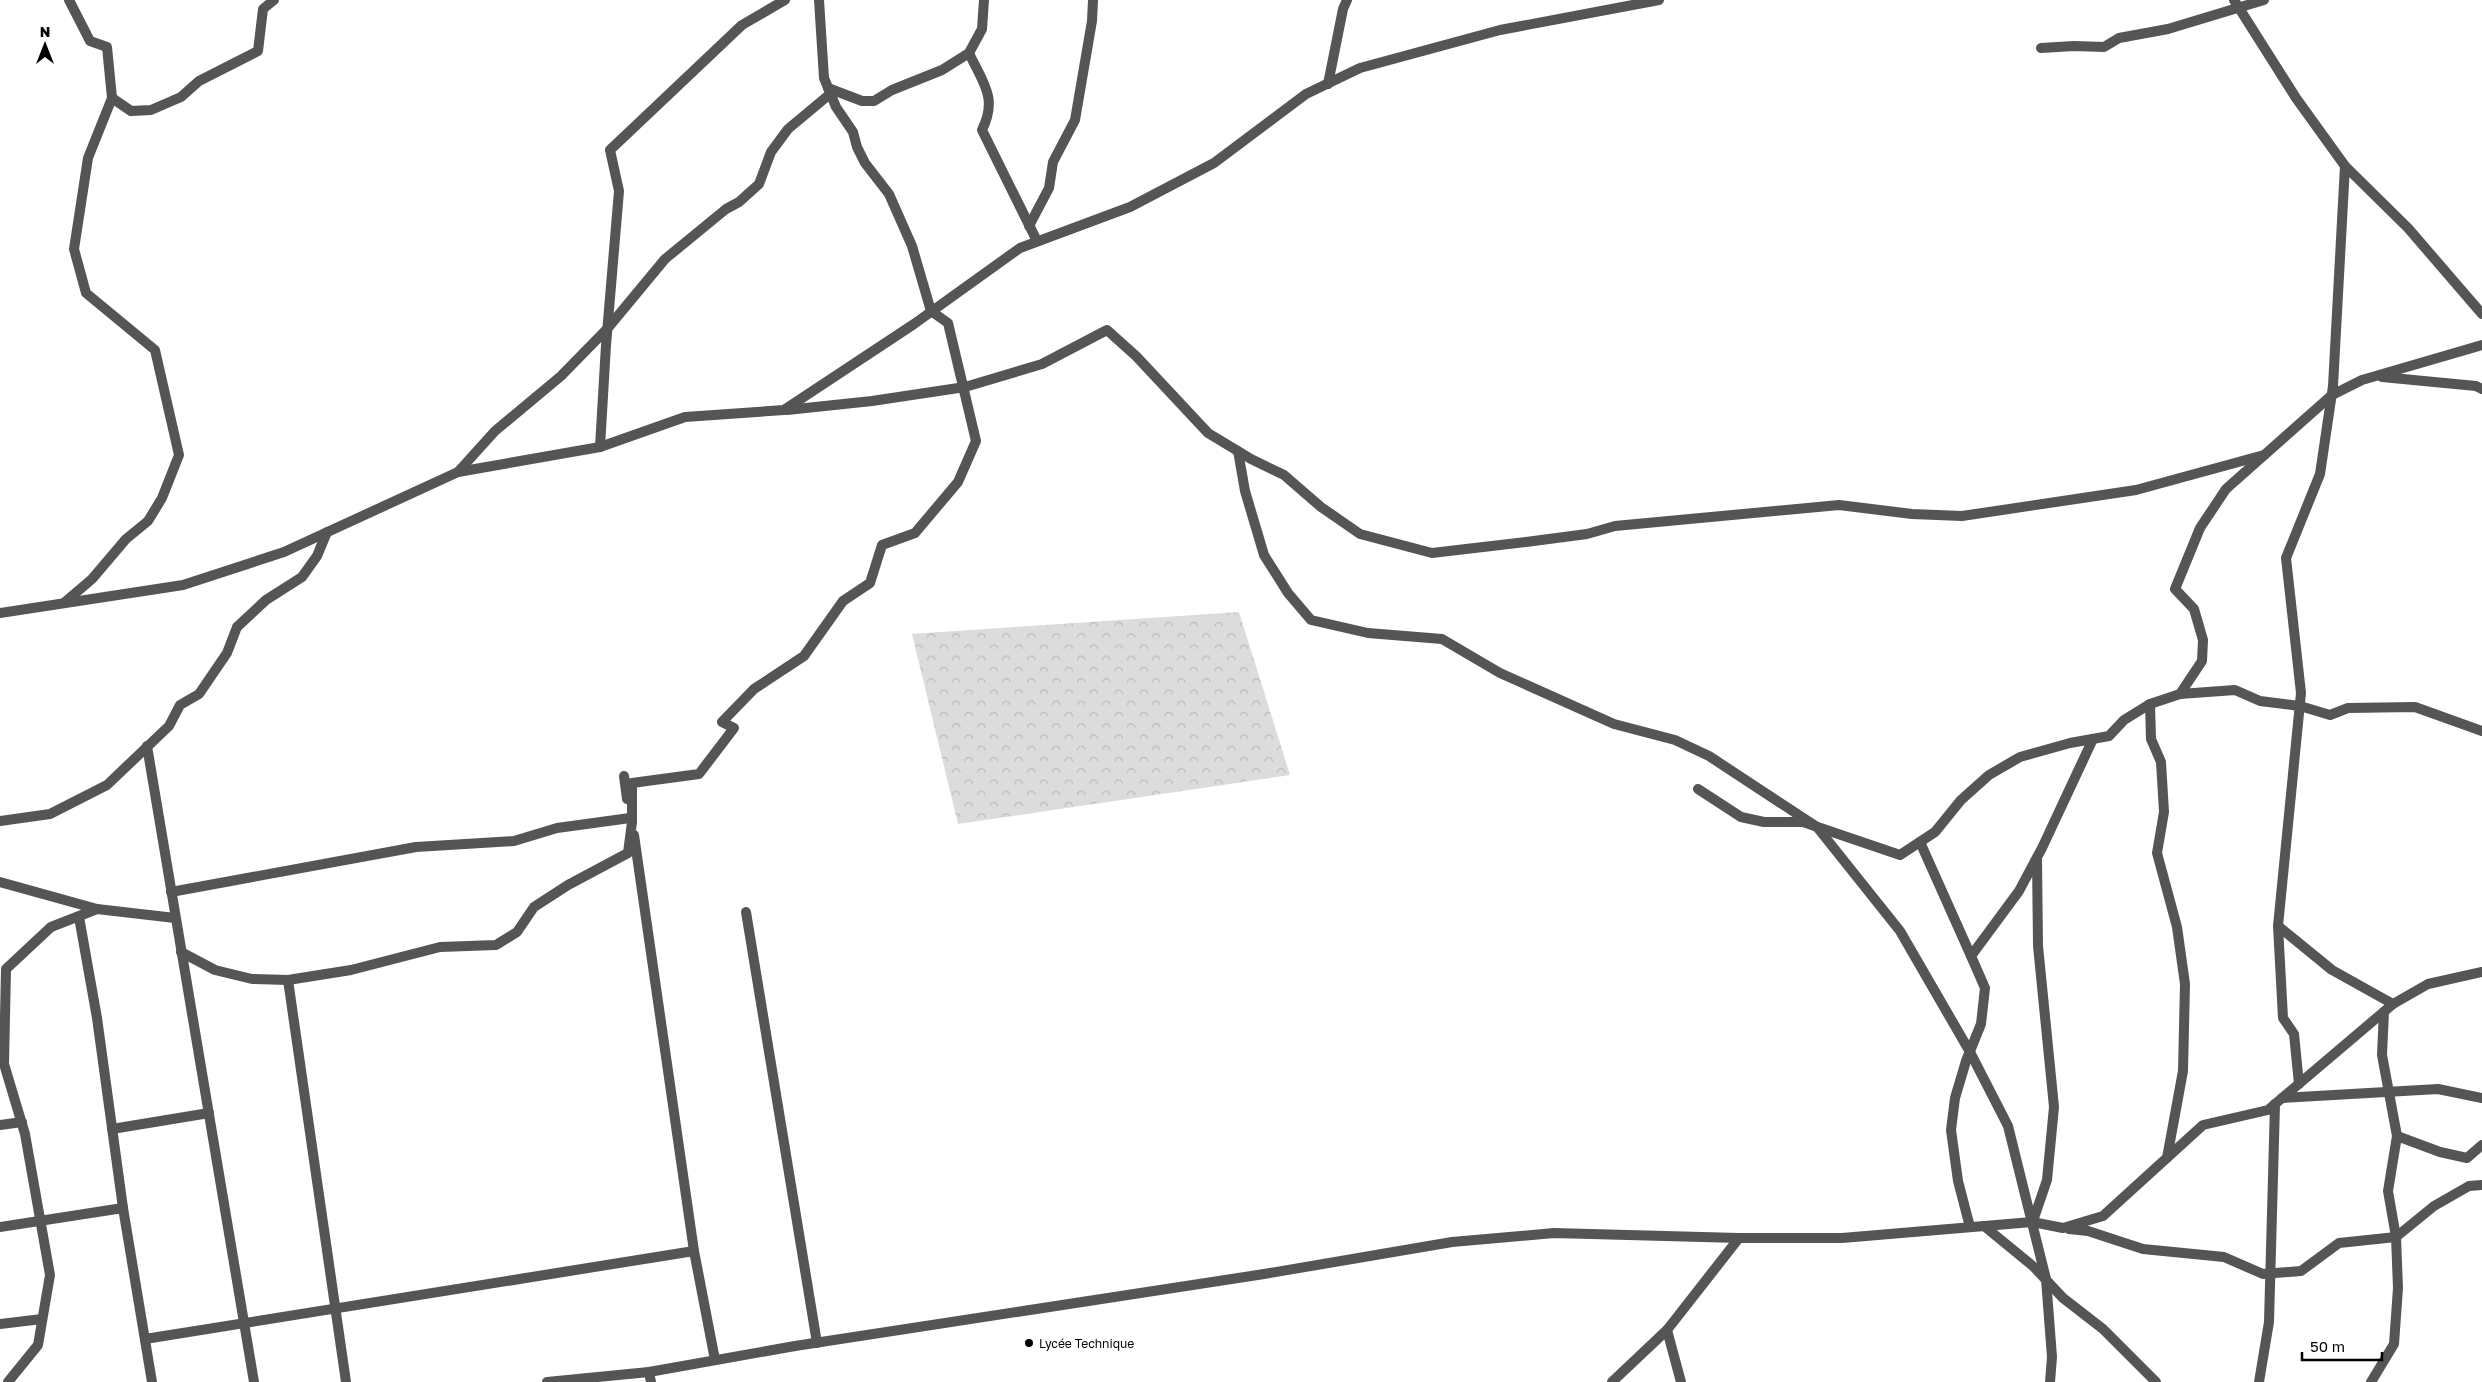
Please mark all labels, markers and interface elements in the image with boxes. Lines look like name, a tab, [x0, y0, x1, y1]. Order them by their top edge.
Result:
north arrow	[20, 20, 70, 70]
text: N	[40, 23, 50, 40]
scale bar	[2302, 1330, 2382, 1362]
place label: Lycée Technique	[1039, 1336, 1134, 1351]
marker: Lycée Technique	[1023, 1337, 1035, 1349]
text: 50 m	[2310, 1337, 2345, 1355]

